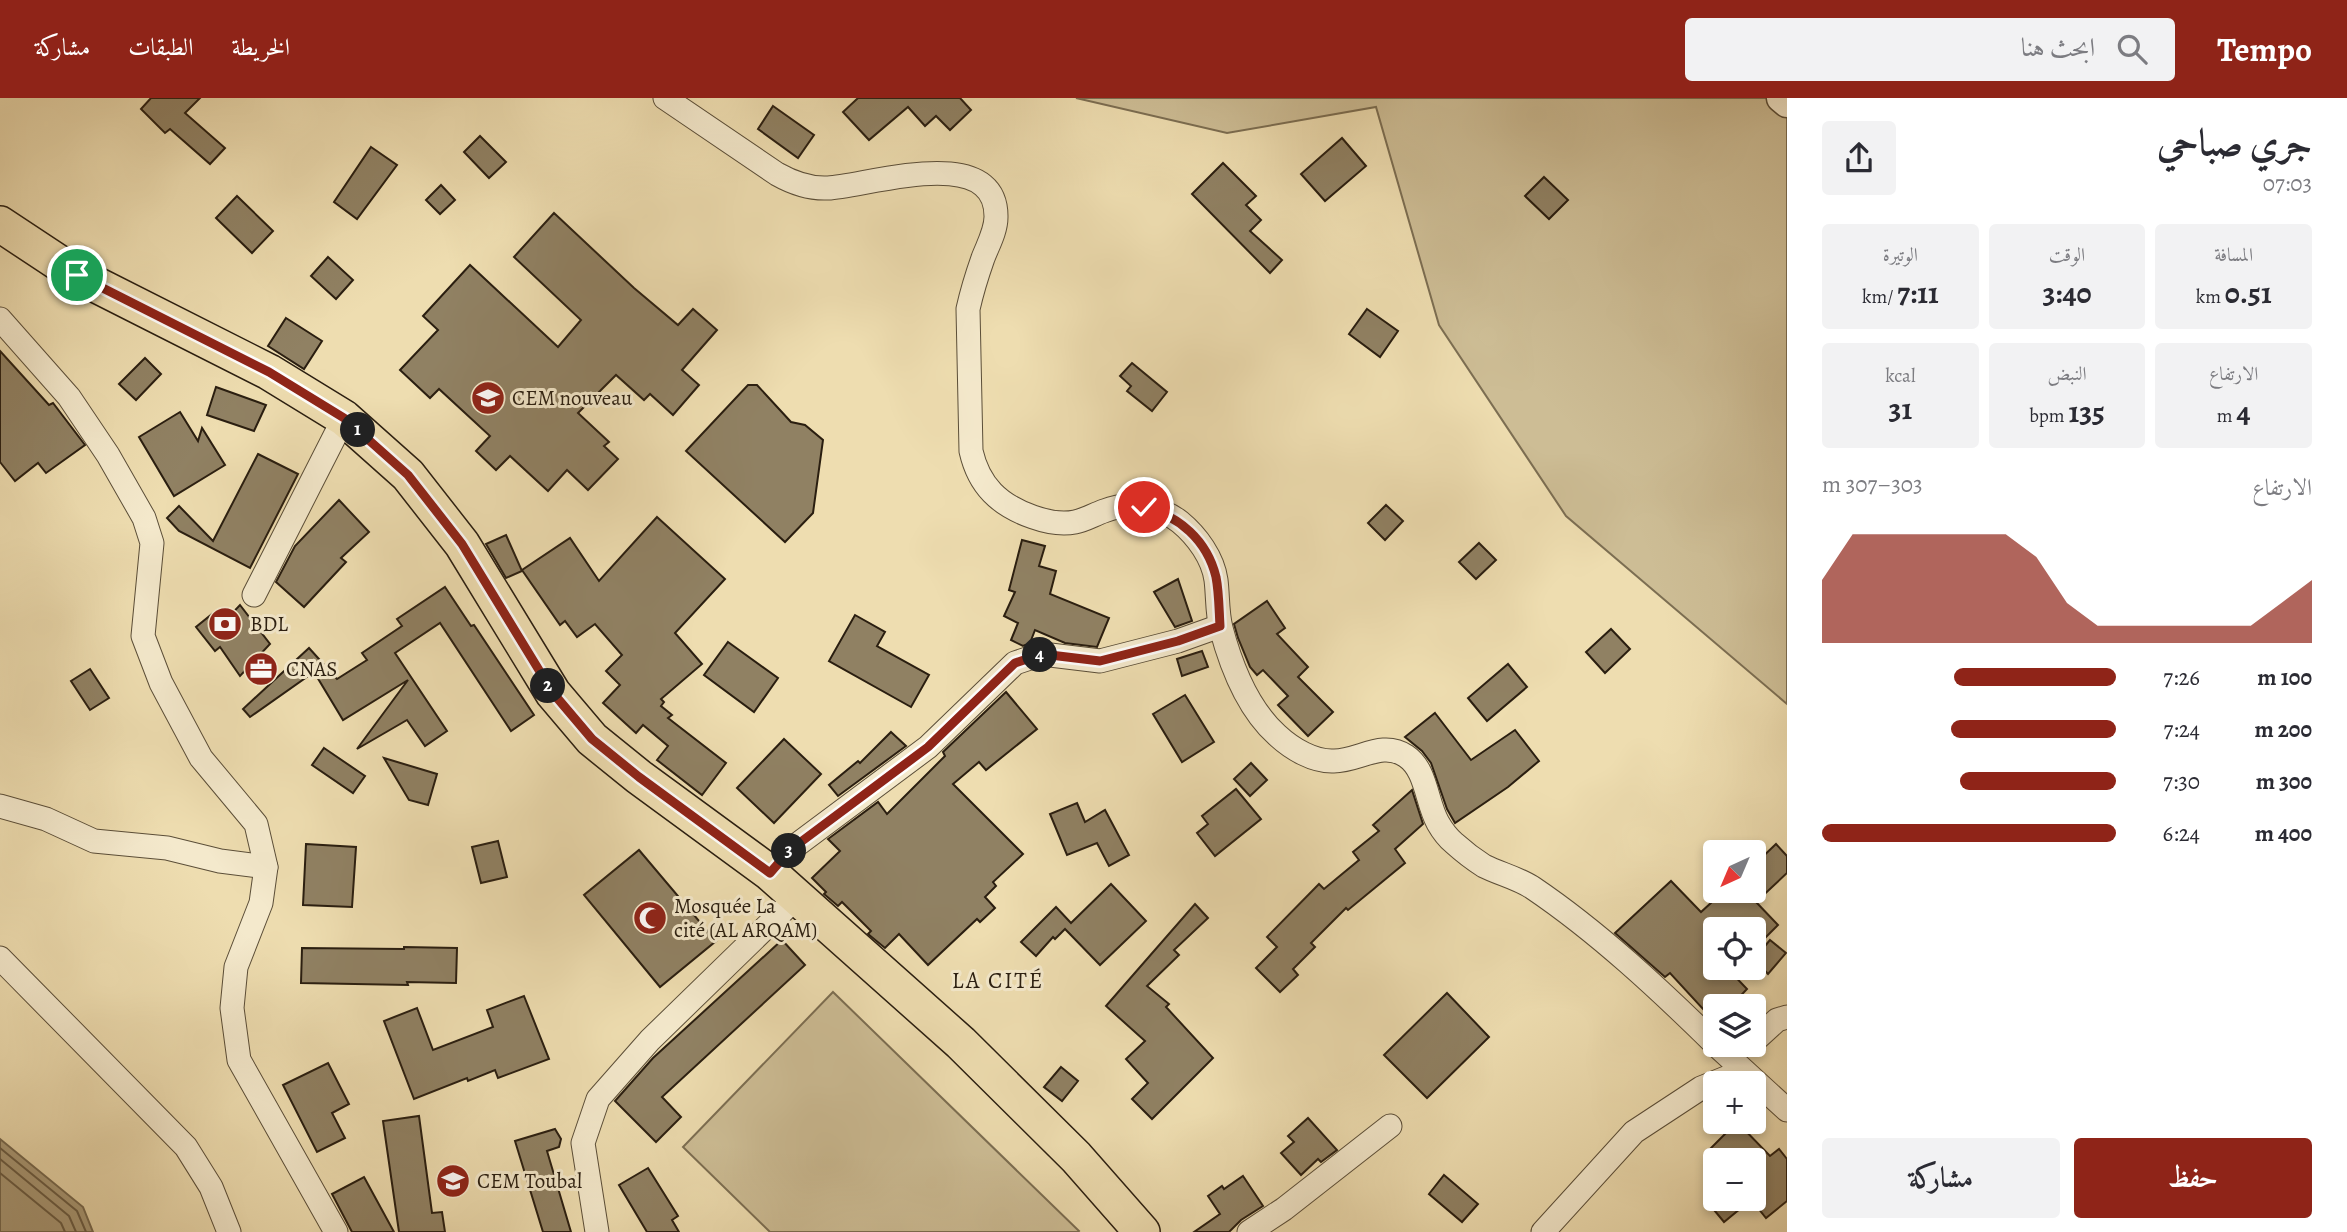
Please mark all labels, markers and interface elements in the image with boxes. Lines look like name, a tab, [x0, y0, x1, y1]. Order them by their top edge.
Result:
search box	[1685, 18, 2175, 81]
text: Tempo	[2217, 27, 2312, 72]
text: ابحث هنا	[2021, 30, 2095, 65]
icon: search	[2113, 30, 2151, 68]
text: مشاركة	[35, 31, 90, 63]
text: الطبقات	[128, 31, 194, 63]
text: الخريطة	[232, 31, 290, 63]
text: جري صباحي	[2157, 116, 2312, 168]
button: share	[1822, 121, 1896, 195]
text: 07:03	[2263, 168, 2312, 199]
text: الوتيرة	[1883, 242, 1918, 268]
text: الوقت	[2049, 242, 2085, 268]
text: المسافة	[2214, 242, 2253, 268]
pin	[47, 245, 107, 305]
icon: arrive	[58, 256, 96, 294]
text: 7:11	[1897, 273, 1939, 313]
text: 3:40	[2042, 273, 2092, 313]
text: 0.51	[2225, 273, 2272, 313]
text: /km	[1862, 284, 1897, 310]
text: km	[2196, 284, 2225, 310]
text: النبض	[2047, 361, 2087, 387]
text: الارتفاع	[2209, 361, 2258, 387]
text: kcal	[1885, 363, 1916, 389]
school or university icon: CEM nouveau	[469, 379, 507, 417]
place label: CEM nouveau	[512, 384, 633, 412]
text: 31	[1889, 389, 1912, 429]
text: 135	[2068, 392, 2105, 432]
text: 4	[2236, 392, 2251, 432]
text: bpm	[2029, 403, 2068, 429]
text: m	[2217, 403, 2236, 429]
pin: 1	[340, 412, 376, 448]
text: 1	[354, 416, 361, 442]
text: 303–307 m	[1822, 469, 1923, 500]
text: الارتفاع	[2252, 472, 2312, 503]
pin	[1114, 477, 1174, 537]
icon: check	[1125, 488, 1163, 526]
bank icon: BDL	[206, 605, 244, 643]
place label: BDL	[250, 610, 288, 638]
pin: 4	[1023, 638, 1058, 672]
text: 4	[1035, 641, 1044, 667]
office icon: CNAS	[242, 650, 280, 688]
place label: CNAS	[286, 655, 337, 683]
text: 7:26	[2163, 662, 2200, 693]
text: 100 m	[2257, 662, 2312, 693]
pin: 2	[530, 668, 566, 704]
text: 2	[543, 672, 552, 698]
text: 7:24	[2164, 714, 2200, 745]
text: 200 m	[2254, 714, 2312, 745]
text: 7:30	[2163, 766, 2200, 797]
text: 300 m	[2256, 766, 2312, 797]
text: 6:24	[2163, 818, 2200, 849]
text: 400 m	[2255, 818, 2312, 849]
pin: 3	[772, 834, 806, 868]
text: 3	[784, 837, 793, 863]
north arrow	[1703, 840, 1766, 903]
map controls	[1703, 840, 1766, 1211]
place label: Mosquée La cité (AL ARQAM)	[674, 892, 817, 944]
mosque icon: Mosquée La cité (AL ARQAM)	[631, 899, 669, 937]
button: locate	[1703, 917, 1766, 980]
district label: LA CITÉ	[952, 965, 1044, 996]
button: layers	[1703, 994, 1766, 1057]
button: +	[1703, 1071, 1766, 1134]
button: مشاركة	[1822, 1138, 2060, 1218]
button: حفظ	[2074, 1138, 2312, 1218]
button: −	[1703, 1148, 1766, 1211]
school or university icon: CEM Toubal	[434, 1162, 472, 1200]
place label: CEM Toubal	[477, 1167, 582, 1195]

